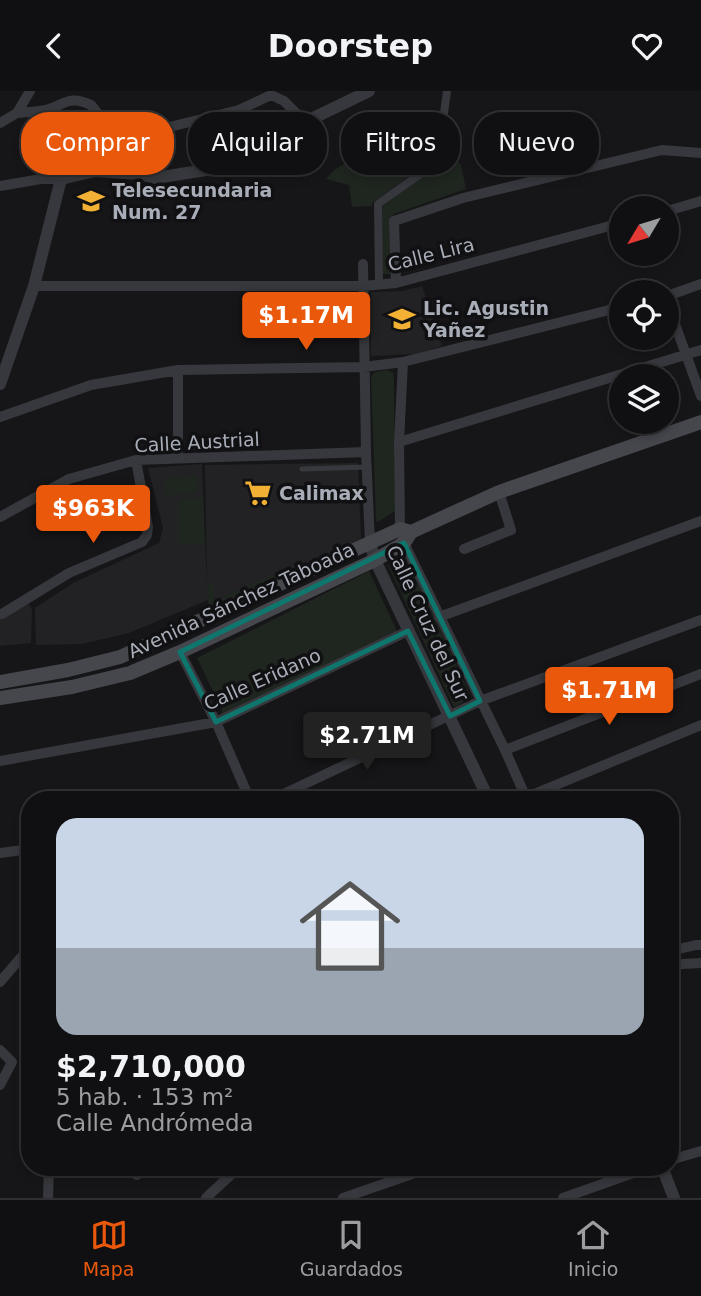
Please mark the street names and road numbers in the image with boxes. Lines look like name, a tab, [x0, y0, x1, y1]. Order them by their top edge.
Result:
street label: Calle Lira	[385, 233, 477, 275]
street label: Calle Austrial	[134, 428, 260, 456]
street label: Avenida Sánchez Taboada	[124, 538, 358, 662]
street label: Calle Cruz del Sur	[382, 542, 474, 705]
street label: Calle Eridano	[200, 643, 324, 715]

